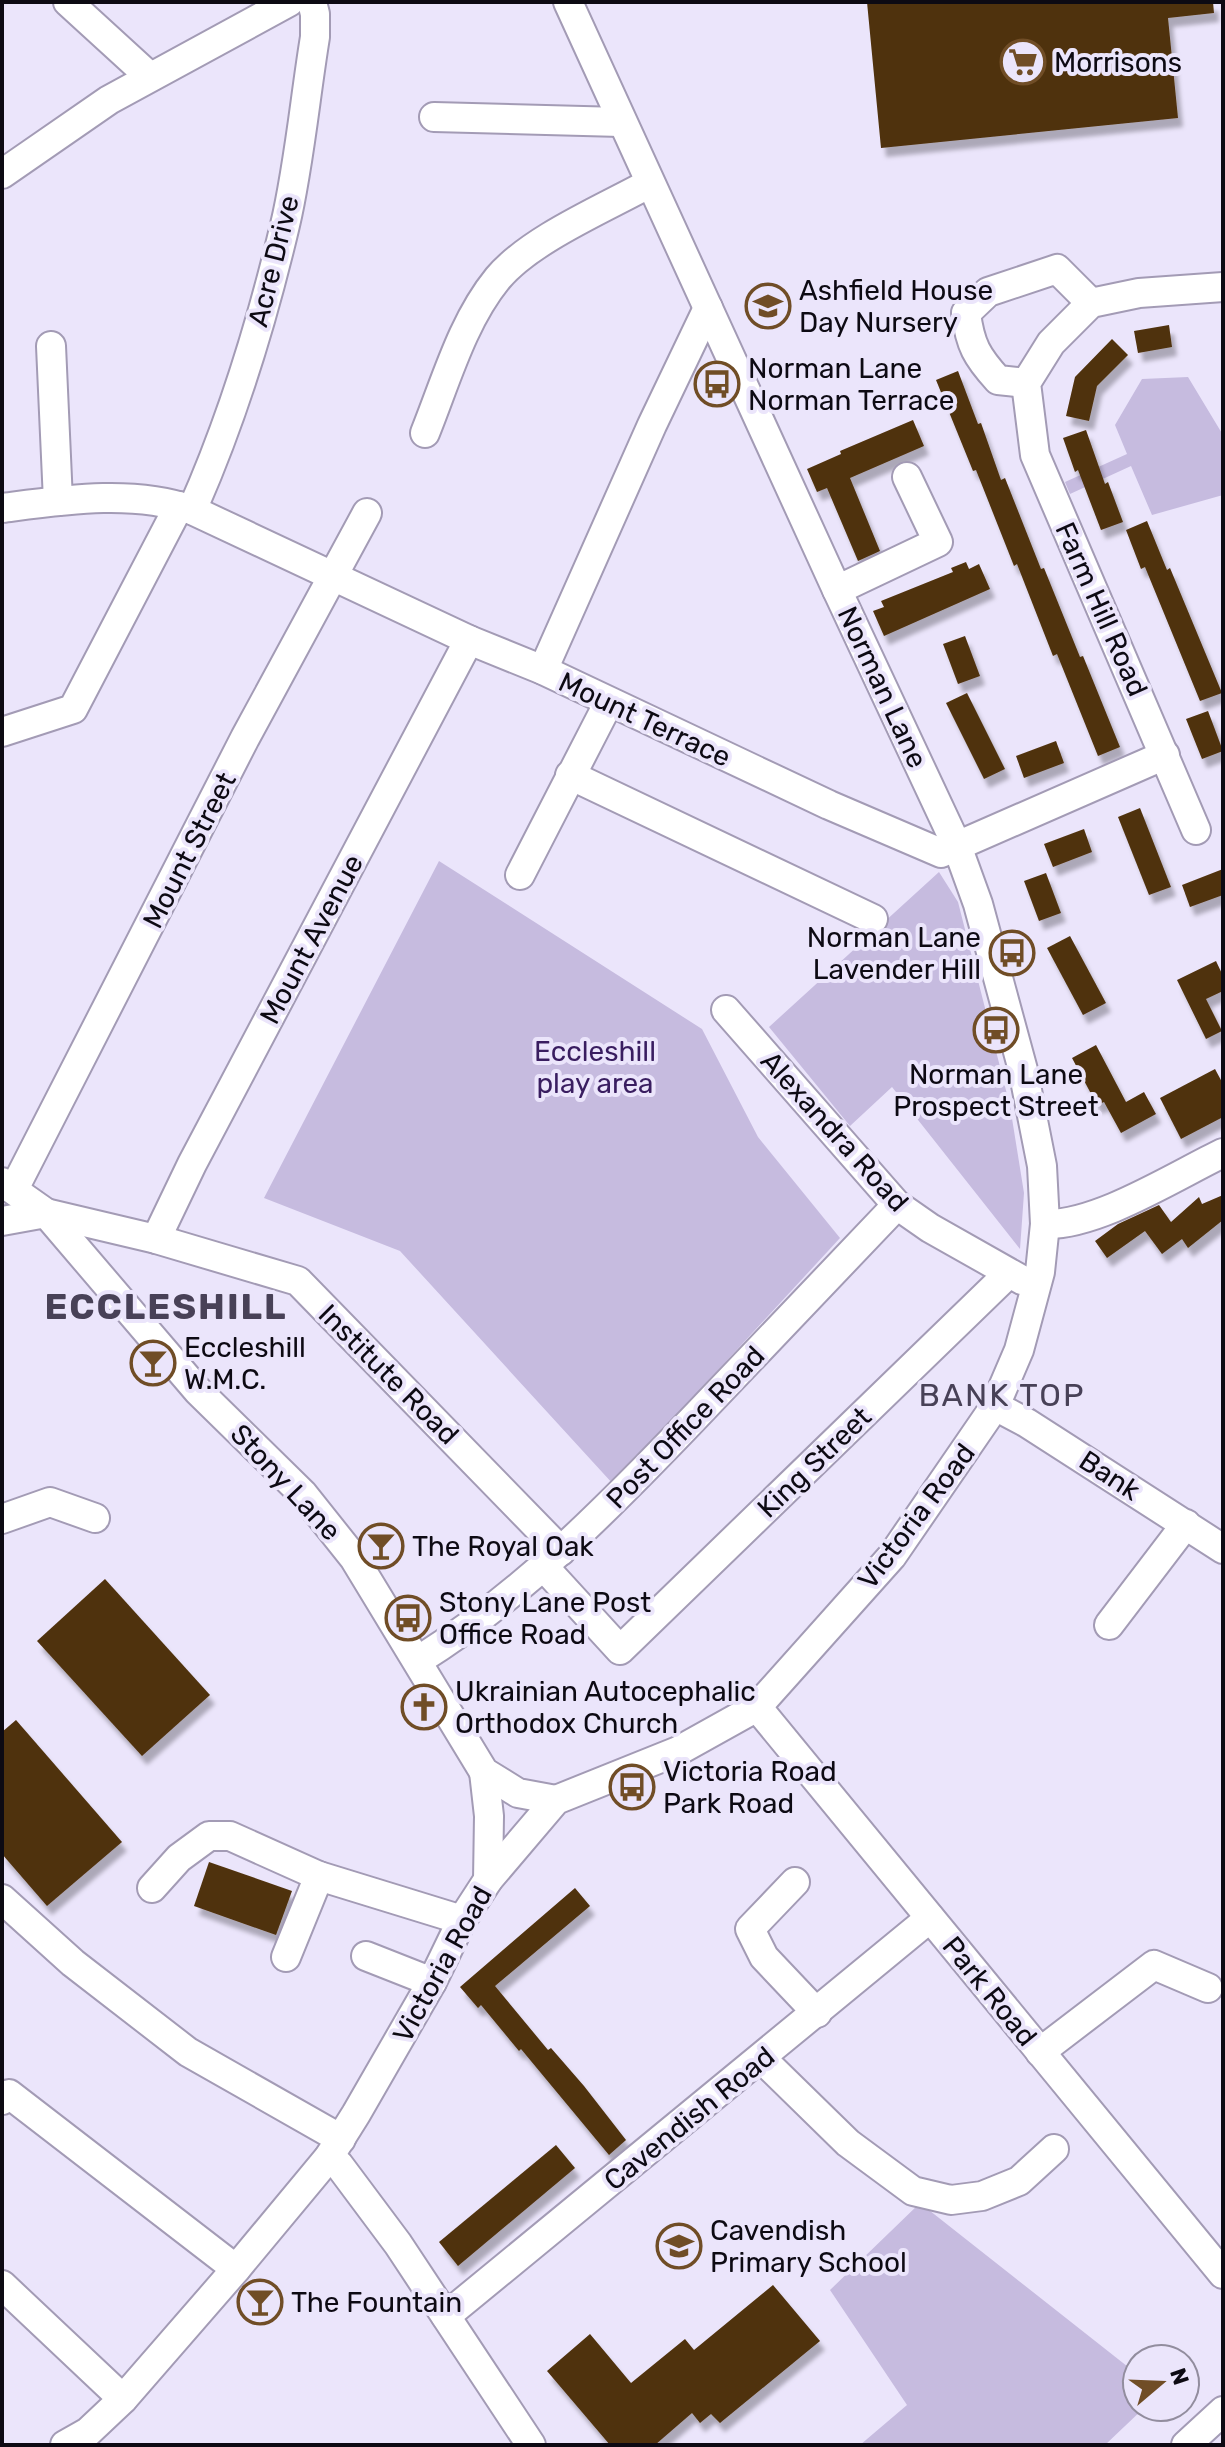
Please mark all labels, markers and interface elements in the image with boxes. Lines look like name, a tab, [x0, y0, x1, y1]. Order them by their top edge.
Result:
supermarket icon: Morrisons	[999, 38, 1047, 86]
place label: Morrisons	[1054, 46, 1182, 79]
street label: Acre Drive	[241, 192, 306, 330]
place label: Ashfield House Day Nursery	[799, 274, 993, 339]
school or university icon: Ashfield House Day Nursery	[744, 282, 792, 330]
place label: Norman Lane Norman Terrace	[748, 352, 955, 417]
bus stop icon: Norman Lane Norman Terrace	[693, 360, 741, 408]
street label: Farm Hill Road	[1048, 517, 1155, 701]
street label: Norman Lane	[831, 601, 934, 773]
street label: Mount Terrace	[554, 665, 736, 774]
street label: Mount Street	[136, 767, 243, 934]
street label: Mount Avenue	[253, 849, 370, 1030]
place label: Norman Lane Lavender Hill	[807, 921, 981, 986]
bus stop icon: Norman Lane Lavender Hill	[988, 929, 1036, 977]
bus stop icon: Norman Lane Prospect Street	[972, 1006, 1020, 1054]
park label: Eccleshill play area	[534, 1035, 656, 1100]
street label: Alexandra Road	[754, 1044, 915, 1218]
place label: Norman Lane Prospect Street	[893, 1058, 1099, 1123]
district label: ECCLESHILL	[44, 1285, 288, 1328]
street label: Institute Road	[312, 1298, 465, 1451]
place label: Eccleshill W.M.C.	[184, 1331, 306, 1396]
bar icon: Eccleshill W.M.C.	[129, 1339, 177, 1387]
street label: Post Office Road	[599, 1339, 771, 1515]
district label: BANK TOP	[918, 1376, 1086, 1414]
street label: King Street	[751, 1400, 878, 1525]
street label: Stony Lane	[224, 1418, 348, 1547]
street label: Victoria Road	[851, 1437, 982, 1596]
street label: Bank	[1073, 1444, 1147, 1507]
bar icon: The Royal Oak	[357, 1522, 405, 1570]
place label: The Royal Oak	[412, 1530, 594, 1563]
place label: Stony Lane Post Office Road	[439, 1586, 651, 1651]
bus stop icon: Stony Lane Post Office Road	[384, 1594, 432, 1642]
place label: Ukrainian Autocephalic Orthodox Church	[455, 1675, 756, 1740]
church icon: Ukrainian Autocephalic Orthodox Church	[400, 1683, 448, 1731]
place label: Victoria Road Park Road	[663, 1755, 837, 1820]
bus stop icon: Victoria Road Park Road	[608, 1763, 656, 1811]
street label: Victoria Road	[386, 1880, 499, 2048]
street label: Park Road	[936, 1930, 1044, 2053]
street label: Cavendish Road	[598, 2040, 781, 2197]
place label: Cavendish Primary School	[710, 2214, 907, 2279]
school or university icon: Cavendish Primary School	[655, 2222, 703, 2270]
bar icon: The Fountain	[236, 2278, 284, 2326]
place label: The Fountain	[291, 2286, 462, 2319]
north arrow	[1121, 2343, 1201, 2423]
text: N	[1164, 2365, 1195, 2389]

